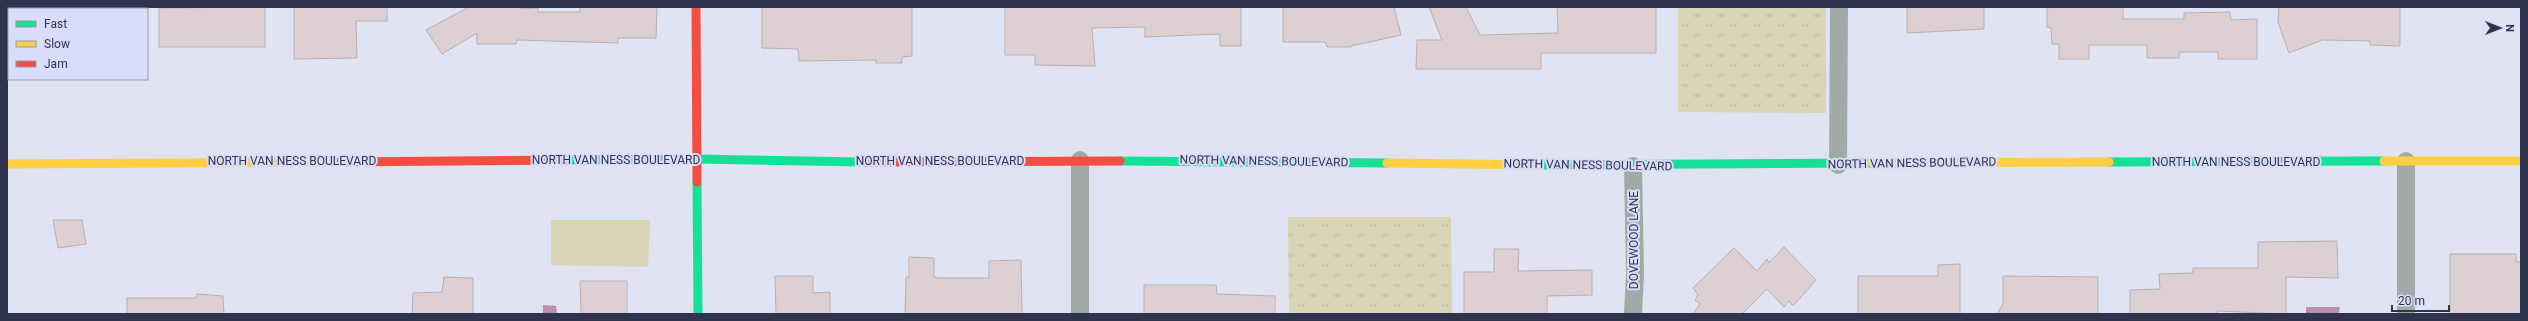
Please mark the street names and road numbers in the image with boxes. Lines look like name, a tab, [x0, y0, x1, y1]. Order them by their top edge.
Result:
street label: NORTH VAN NESS BOULEVARD	[532, 153, 700, 167]
street label: NORTH VAN NESS BOULEVARD	[1180, 153, 1349, 169]
street label: NORTH VAN NESS BOULEVARD	[208, 154, 376, 168]
street label: NORTH VAN NESS BOULEVARD	[856, 154, 1024, 168]
street label: NORTH VAN NESS BOULEVARD	[1828, 155, 1997, 171]
street label: NORTH VAN NESS BOULEVARD	[2152, 155, 2320, 169]
street label: NORTH VAN NESS BOULEVARD	[1504, 157, 1673, 173]
street label: DOVEWOOD LANE	[1627, 191, 1641, 289]

